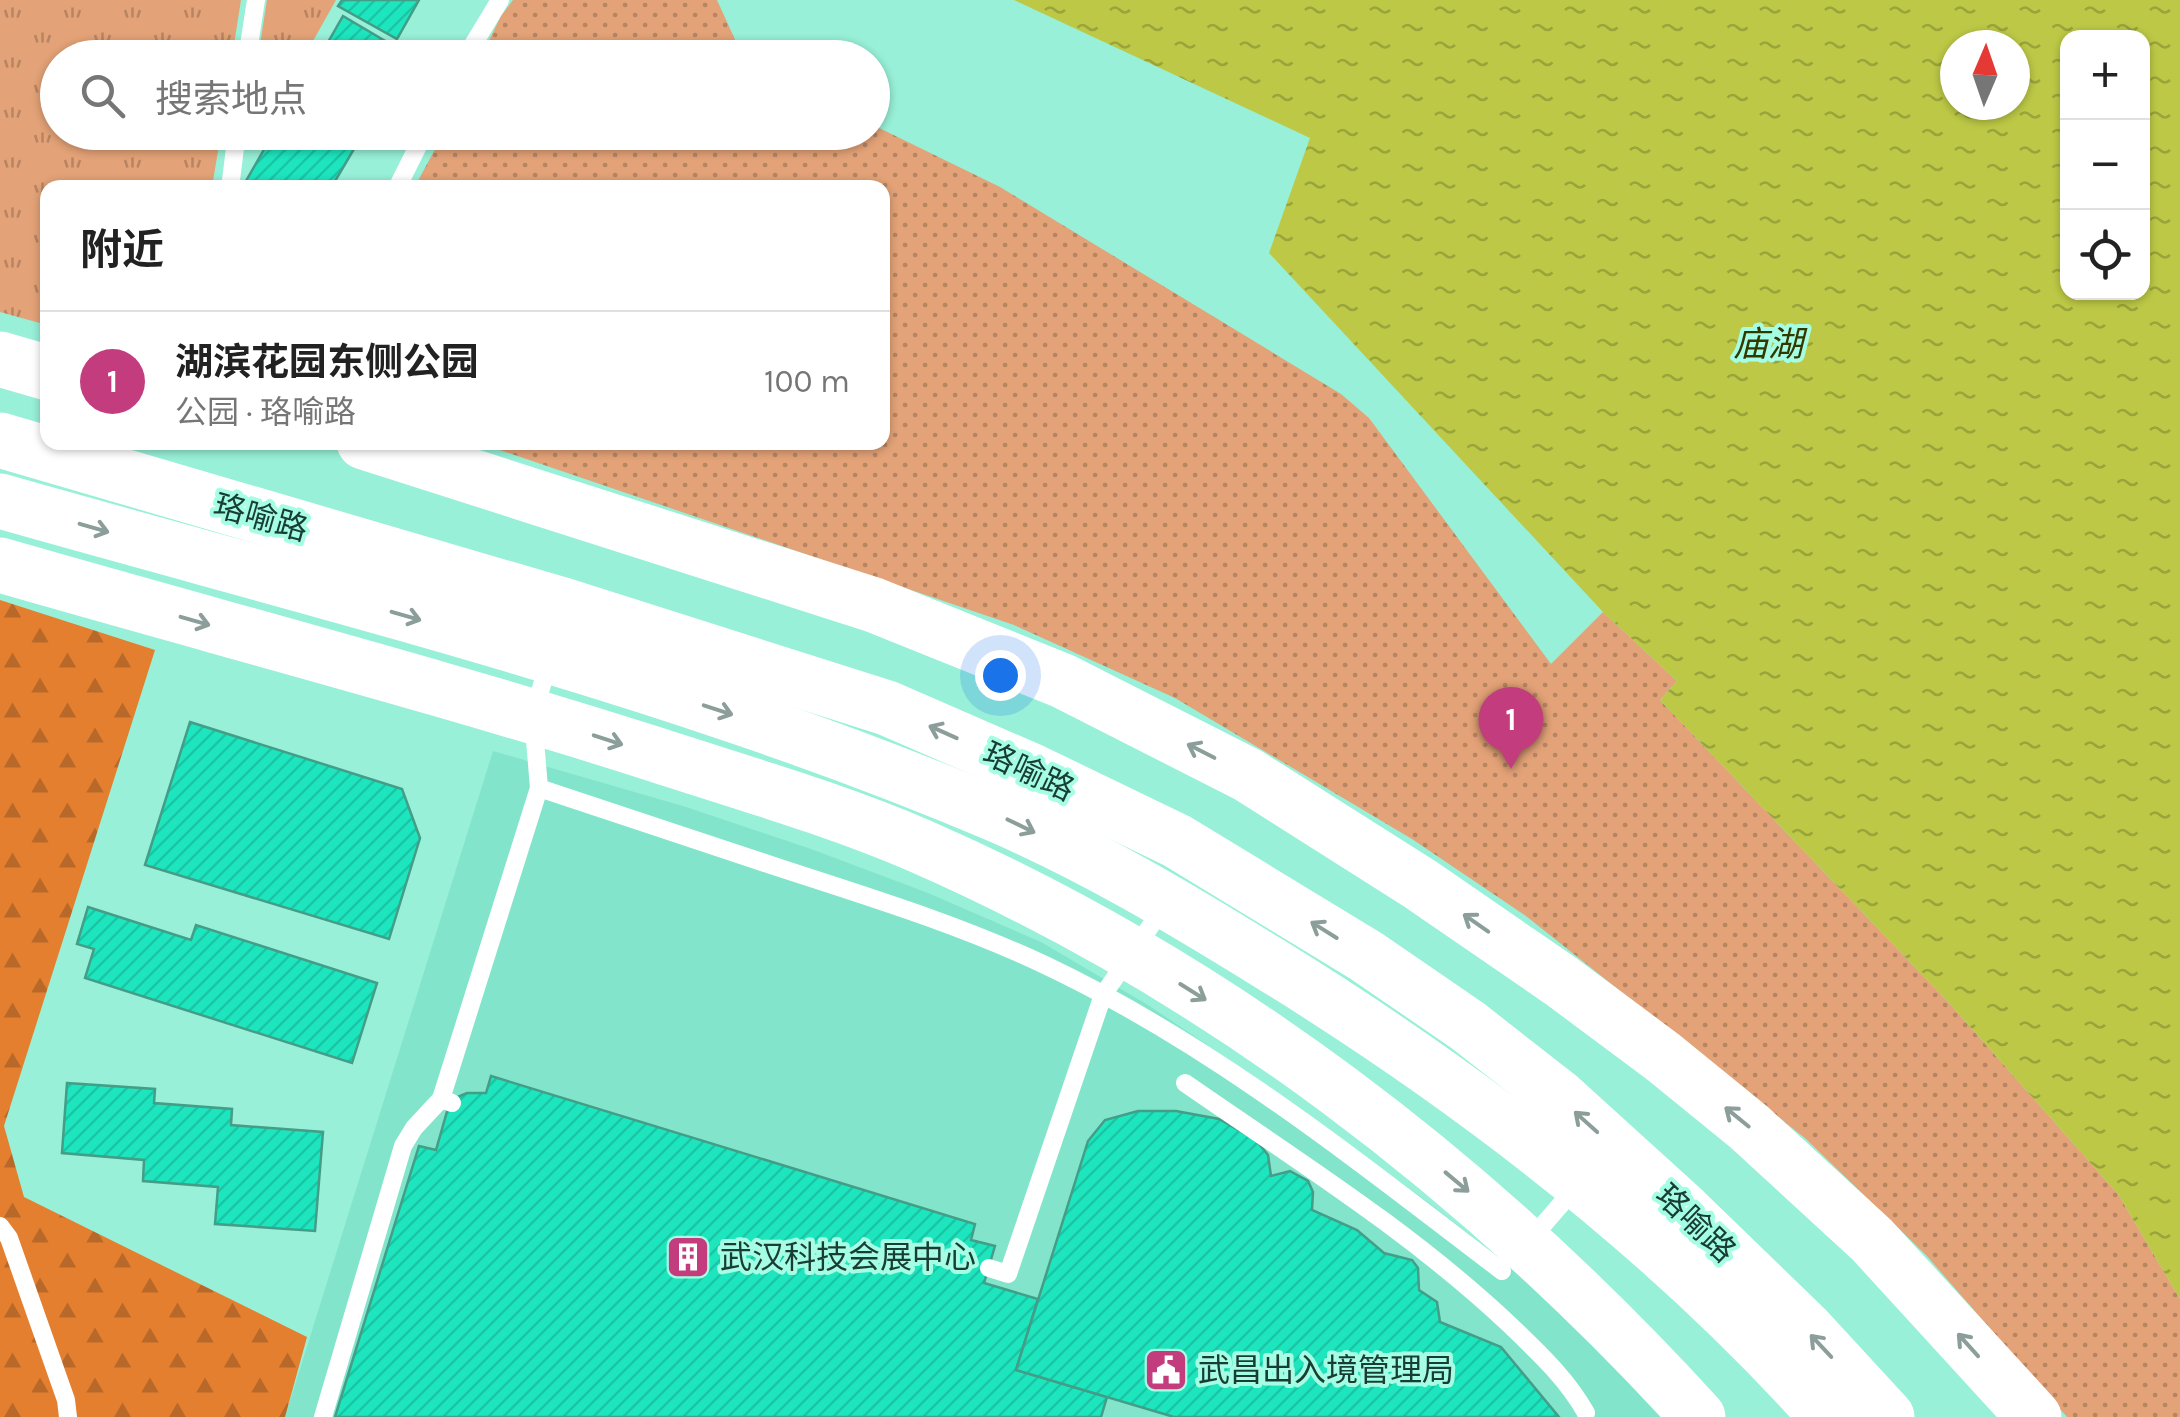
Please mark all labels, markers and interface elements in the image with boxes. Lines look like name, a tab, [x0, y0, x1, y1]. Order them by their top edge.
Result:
north arrow	[1940, 30, 2030, 120]
map controls	[2060, 30, 2150, 300]
button: +	[2060, 30, 2150, 120]
search box	[40, 40, 890, 150]
icon: search	[75, 68, 130, 123]
text: 搜索地点	[155, 77, 307, 122]
button: −	[2060, 120, 2150, 210]
button: locate	[2060, 210, 2150, 300]
text: 附近	[80, 225, 164, 275]
water label: 庙湖	[1733, 324, 1808, 365]
text: 湖滨花园东侧公园	[175, 340, 479, 385]
text: 1	[107, 363, 118, 400]
text: 100 m	[764, 363, 850, 400]
text: 公园 · 珞喻路	[175, 394, 356, 431]
street label: 珞喻路	[210, 486, 312, 548]
one-way arrow	[78, 519, 109, 538]
one-way arrow	[390, 608, 422, 627]
one-way arrow	[178, 613, 210, 631]
your location	[975, 650, 1026, 701]
pin: 1	[1478, 686, 1544, 769]
one-way arrow	[701, 702, 733, 720]
one-way arrow	[928, 722, 959, 740]
one-way arrow	[591, 732, 623, 750]
street label: 珞喻路	[977, 734, 1080, 809]
one-way arrow	[1187, 741, 1216, 760]
one-way arrow	[1005, 818, 1035, 837]
one-way arrow	[1463, 913, 1491, 934]
one-way arrow	[1310, 919, 1339, 940]
one-way arrow	[1178, 982, 1207, 1003]
one-way arrow	[1724, 1106, 1750, 1128]
one-way arrow	[1574, 1110, 1599, 1133]
one-way arrow	[1443, 1170, 1469, 1192]
street label: 珞喻路	[1648, 1177, 1743, 1270]
building icon: 武汉科技会展中心	[665, 1234, 711, 1280]
place label: 武汉科技会展中心	[720, 1239, 976, 1276]
one-way arrow	[1957, 1333, 1980, 1358]
one-way arrow	[1809, 1334, 1833, 1358]
public building icon: 武昌出入境管理局	[1143, 1347, 1189, 1393]
place label: 武昌出入境管理局	[1198, 1352, 1454, 1389]

